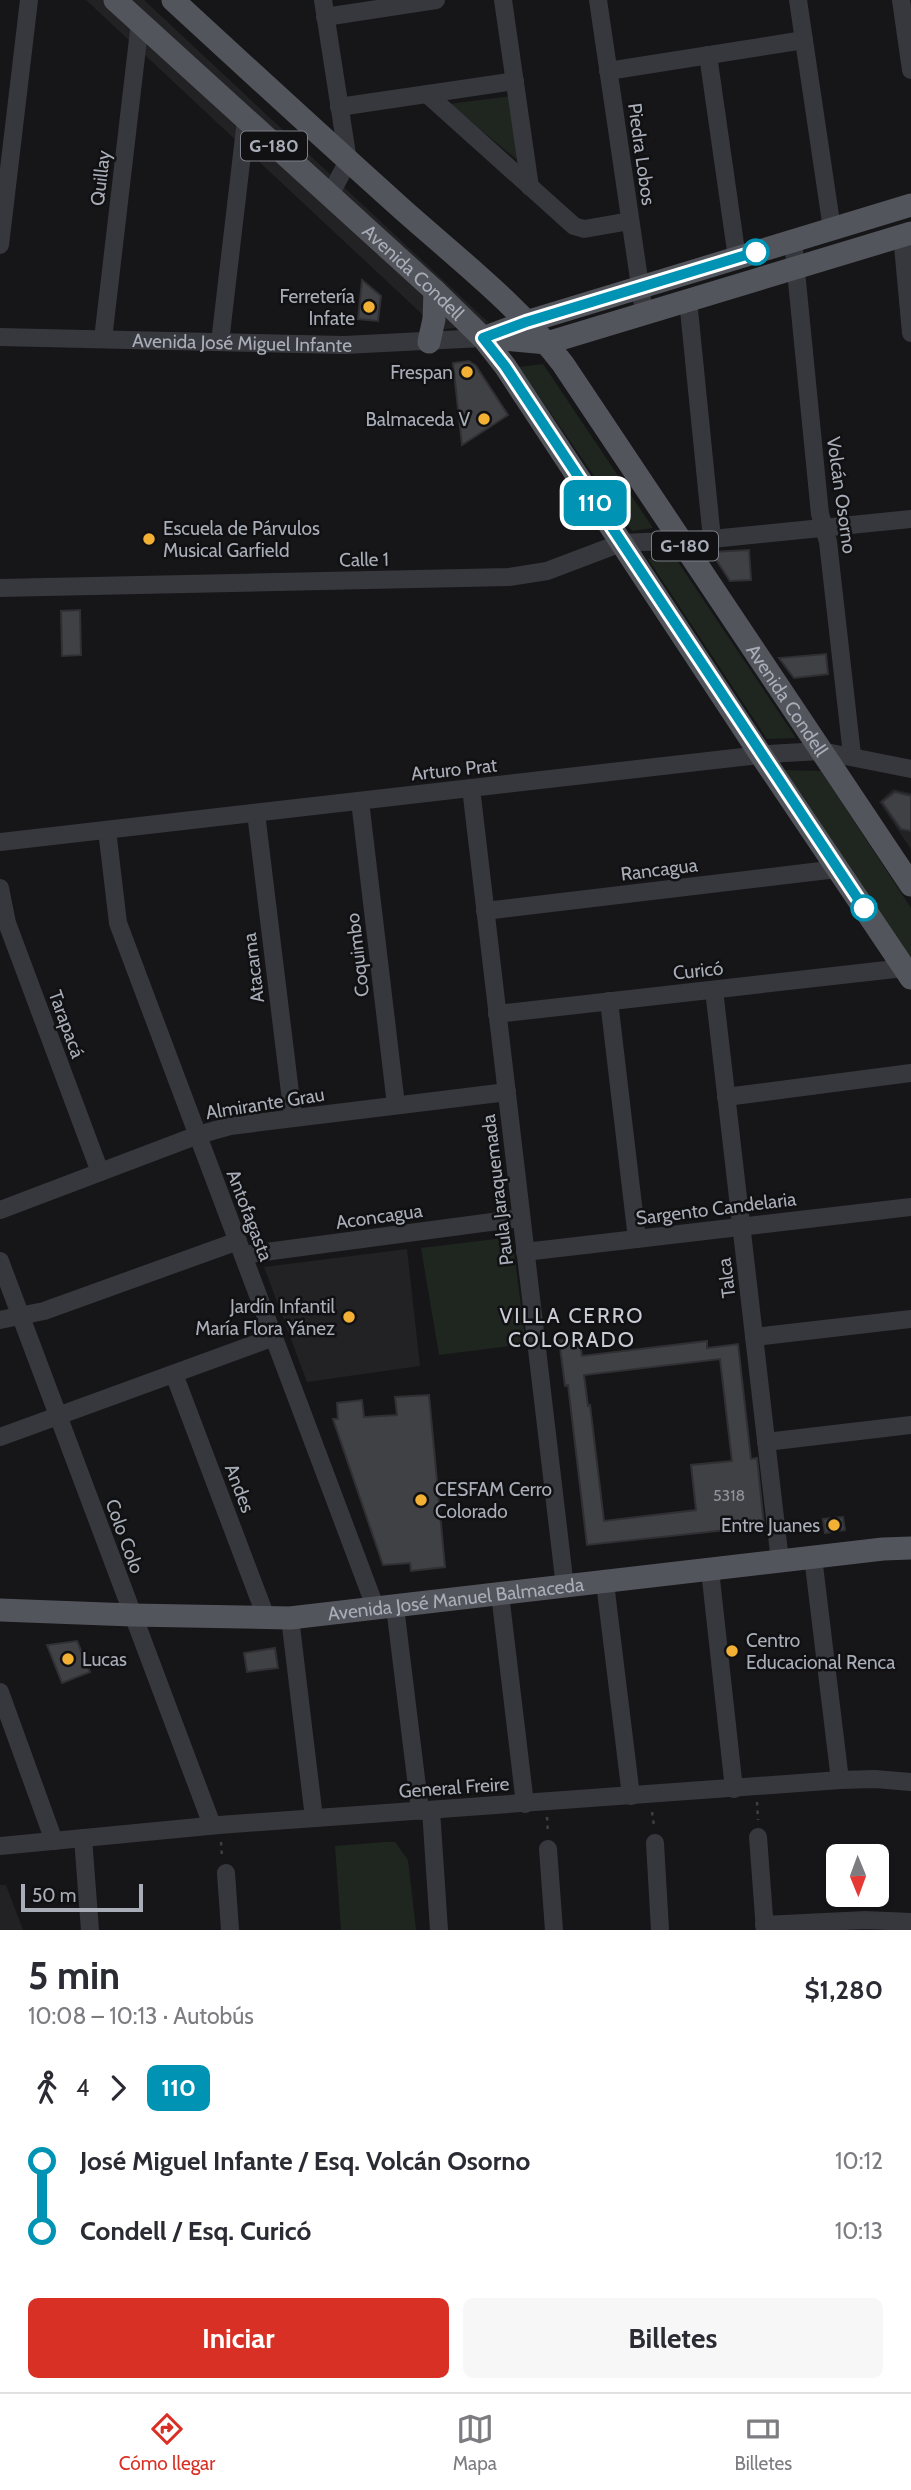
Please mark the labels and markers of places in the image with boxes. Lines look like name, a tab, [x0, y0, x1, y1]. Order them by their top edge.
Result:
unlabelled marker	[743, 239, 769, 265]
place label: Ferretería Infate	[279, 285, 355, 330]
marker: Ferretería Infate	[361, 299, 377, 315]
place label: Frespan	[390, 361, 453, 384]
marker: Frespan	[459, 364, 475, 380]
place label: Balmaceda V	[366, 408, 470, 431]
marker: Balmaceda V	[476, 411, 492, 427]
place label: Escuela de Párvulos Musical Garfield	[163, 517, 320, 562]
marker: Escuela de Párvulos Musical Garfield	[141, 531, 157, 547]
unlabelled marker	[851, 895, 877, 921]
place label: Jardín Infantil María Flora Yánez	[195, 1295, 336, 1340]
marker: Jardín Infantil María Flora Yánez	[341, 1309, 357, 1325]
place label: CESFAM Cerro Colorado	[435, 1478, 552, 1523]
marker: CESFAM Cerro Colorado	[413, 1492, 429, 1508]
place label: Entre Juanes	[721, 1514, 820, 1537]
marker: Entre Juanes	[826, 1517, 842, 1533]
place label: Centro Educacional Renca	[746, 1629, 895, 1674]
marker: Centro Educacional Renca	[724, 1643, 740, 1659]
place label: Lucas	[82, 1648, 127, 1671]
marker: Lucas	[60, 1651, 76, 1667]

